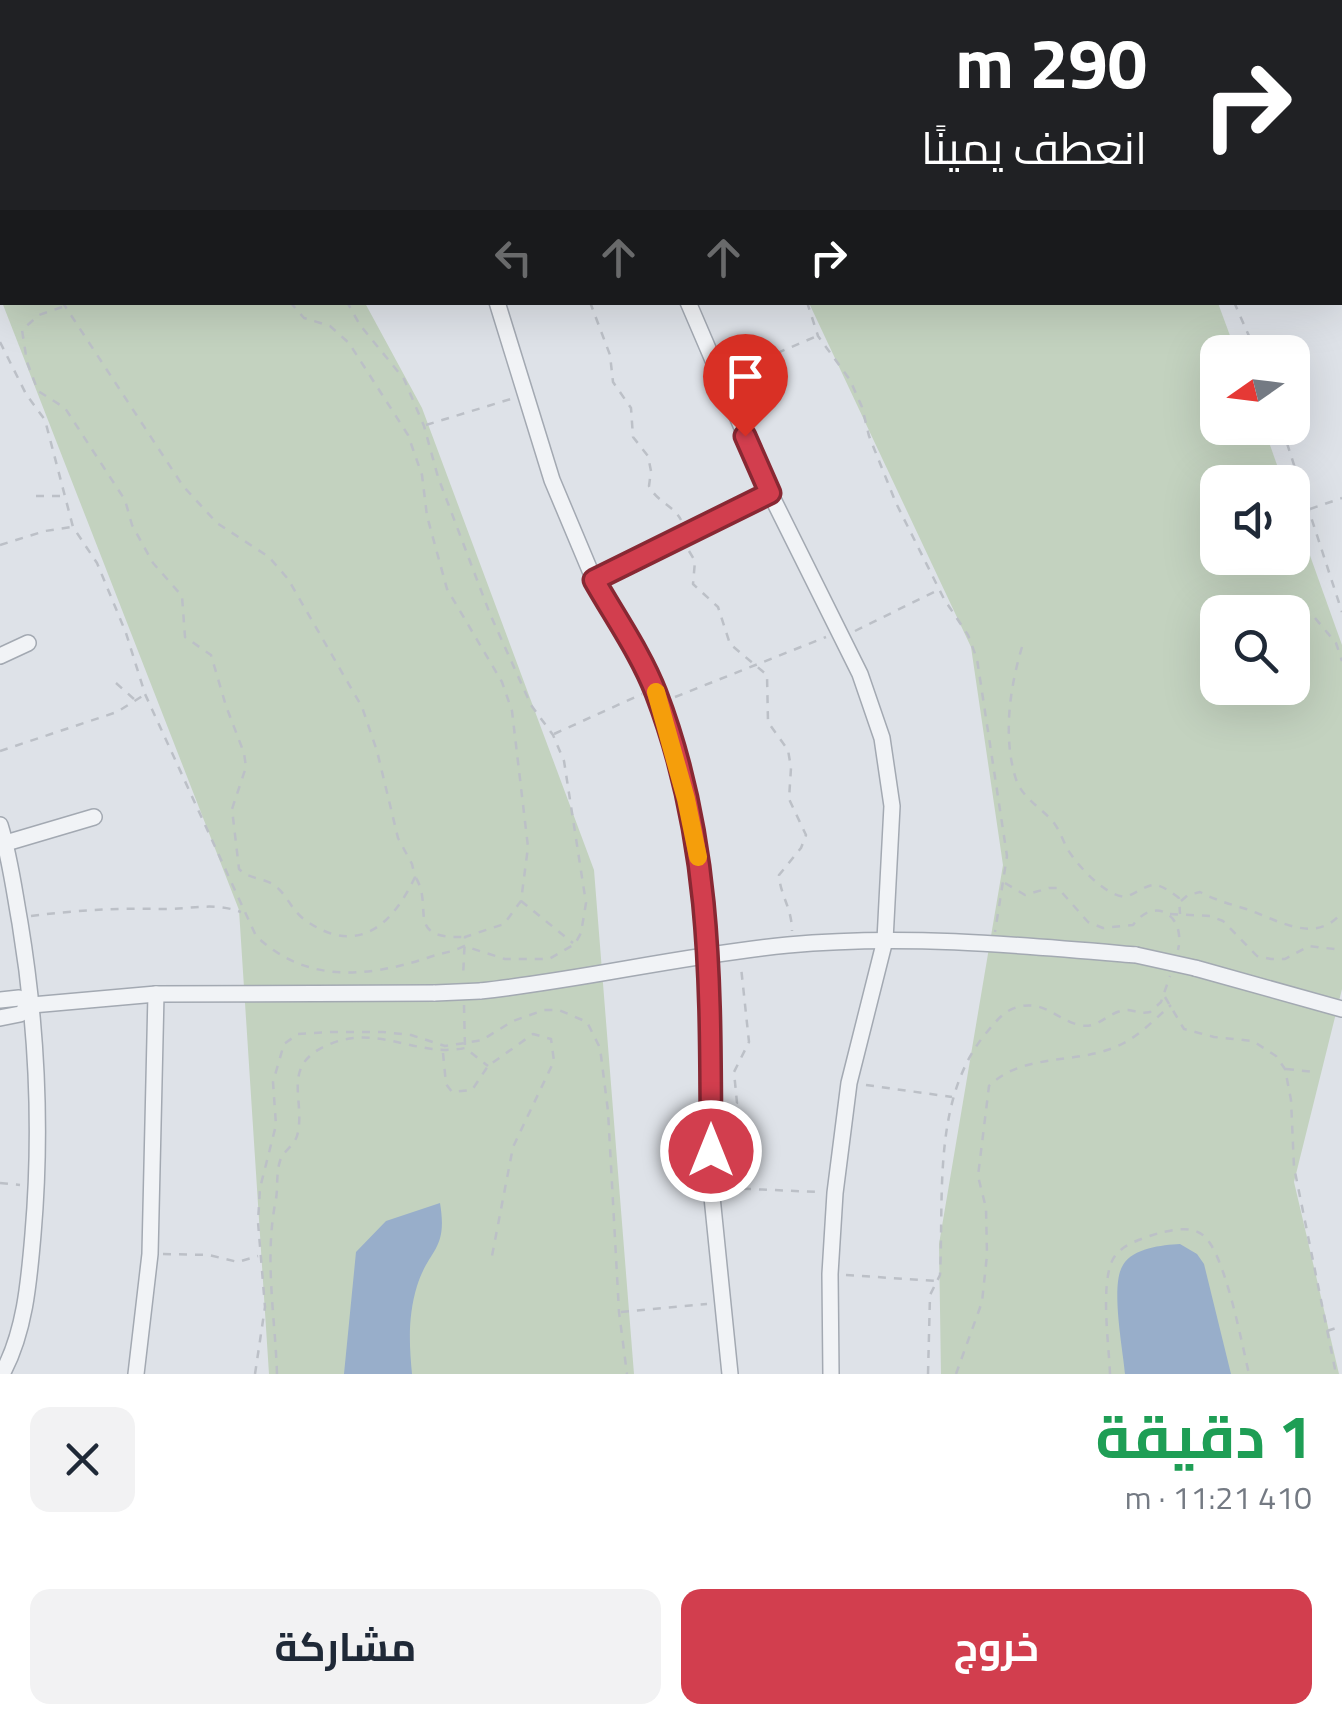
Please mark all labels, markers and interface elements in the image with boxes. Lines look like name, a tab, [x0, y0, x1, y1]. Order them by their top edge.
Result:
text: 290 m	[955, 9, 1147, 115]
icon: right	[1182, 40, 1312, 170]
text: انعطف يمينًا	[921, 113, 1147, 181]
icon: left	[486, 230, 541, 285]
icon: ahead	[591, 230, 646, 285]
icon: ahead	[696, 230, 751, 285]
icon: right	[801, 230, 856, 285]
pin	[703, 334, 788, 437]
north arrow	[1200, 335, 1310, 445]
map controls	[1200, 335, 1310, 705]
icon: arrive	[718, 349, 773, 404]
button: sound	[1200, 465, 1310, 575]
button: search	[1200, 595, 1310, 705]
position arrow	[659, 1099, 763, 1203]
text: 1 دقيقة	[1096, 1390, 1312, 1481]
button: close	[30, 1407, 135, 1512]
text: 410 m · 11:21	[1125, 1473, 1312, 1521]
button: مشاركة	[30, 1589, 661, 1704]
button: خروج	[681, 1589, 1312, 1704]

